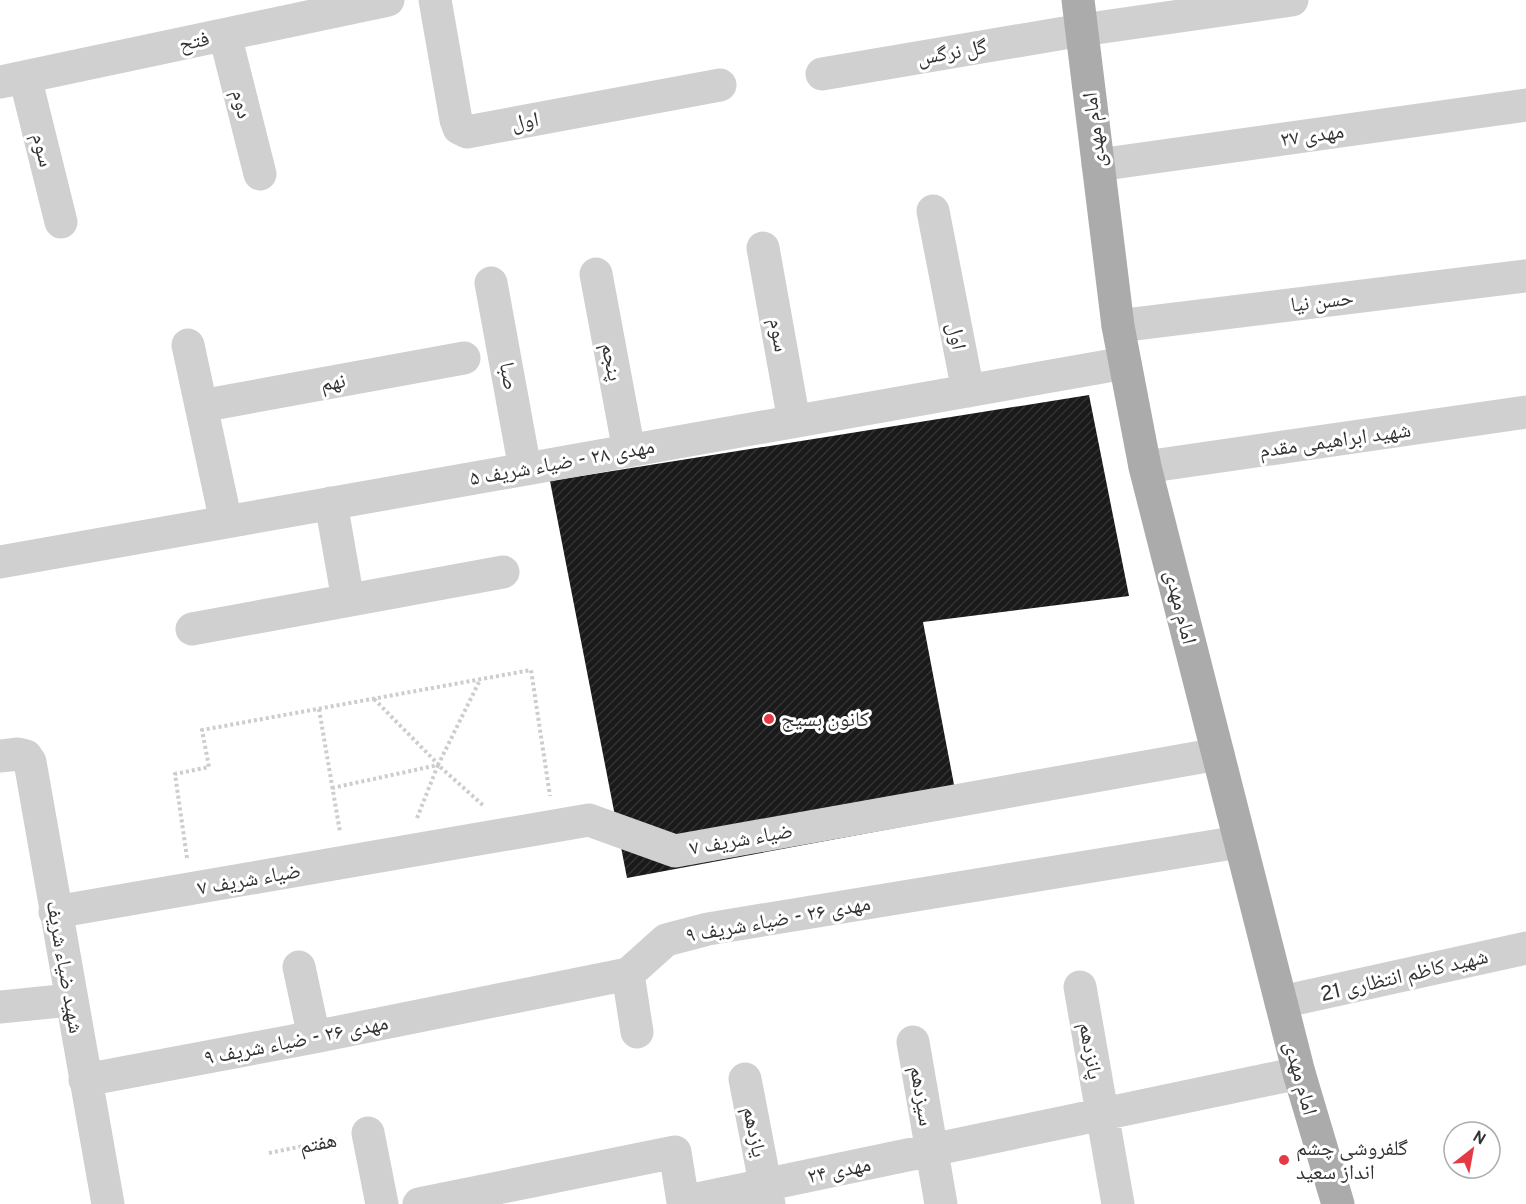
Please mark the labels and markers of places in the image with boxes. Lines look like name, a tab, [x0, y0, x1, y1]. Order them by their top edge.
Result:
place label: کانون بسیج	[781, 707, 869, 734]
marker: کانون بسیج	[762, 712, 776, 726]
place label: گلفروشی چشم انداز سعید	[1296, 1136, 1408, 1187]
marker: گلفروشی چشم انداز سعید	[1277, 1153, 1291, 1167]

